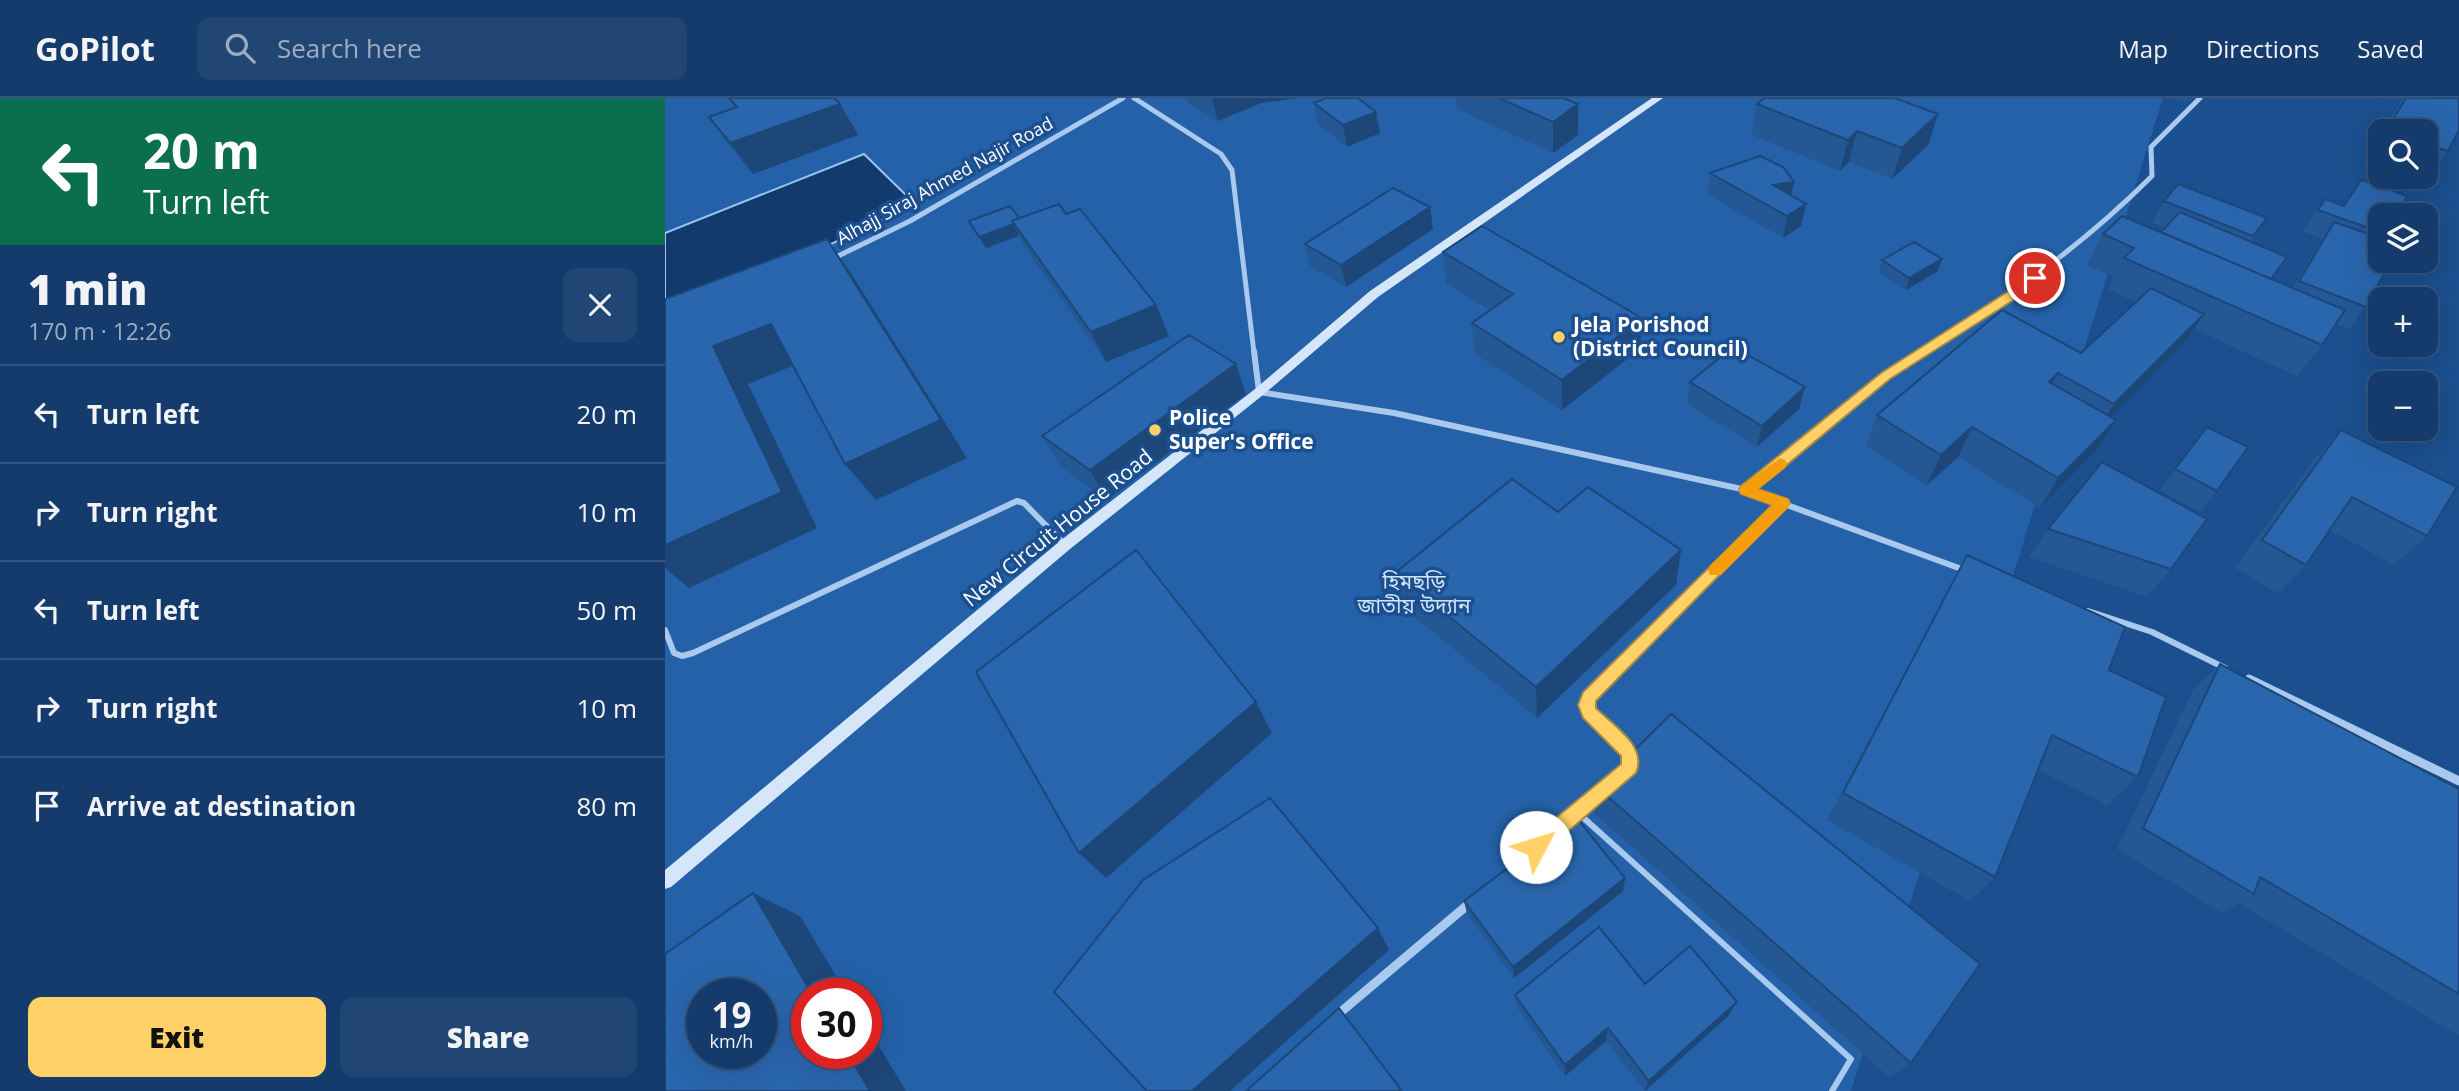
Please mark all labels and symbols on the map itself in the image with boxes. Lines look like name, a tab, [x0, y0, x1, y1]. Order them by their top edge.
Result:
street label: Alhajj Siraj Ahmed Najir Road	[832, 110, 1057, 250]
pin	[2005, 248, 2065, 308]
place label: Jela Porishod (District Council)	[1571, 310, 1748, 362]
marker: Jela Porishod (District Council)	[1551, 329, 1567, 345]
place label: Police Super's Office	[1169, 403, 1314, 455]
marker: Police Super's Office	[1147, 422, 1163, 438]
street label: New Circuit House Road	[957, 442, 1158, 612]
park label: হিমছড়ি জাতীয় উদ্যান	[1356, 567, 1471, 619]
position arrow	[1499, 810, 1573, 884]
speed limit sign: 30	[791, 978, 882, 1069]

